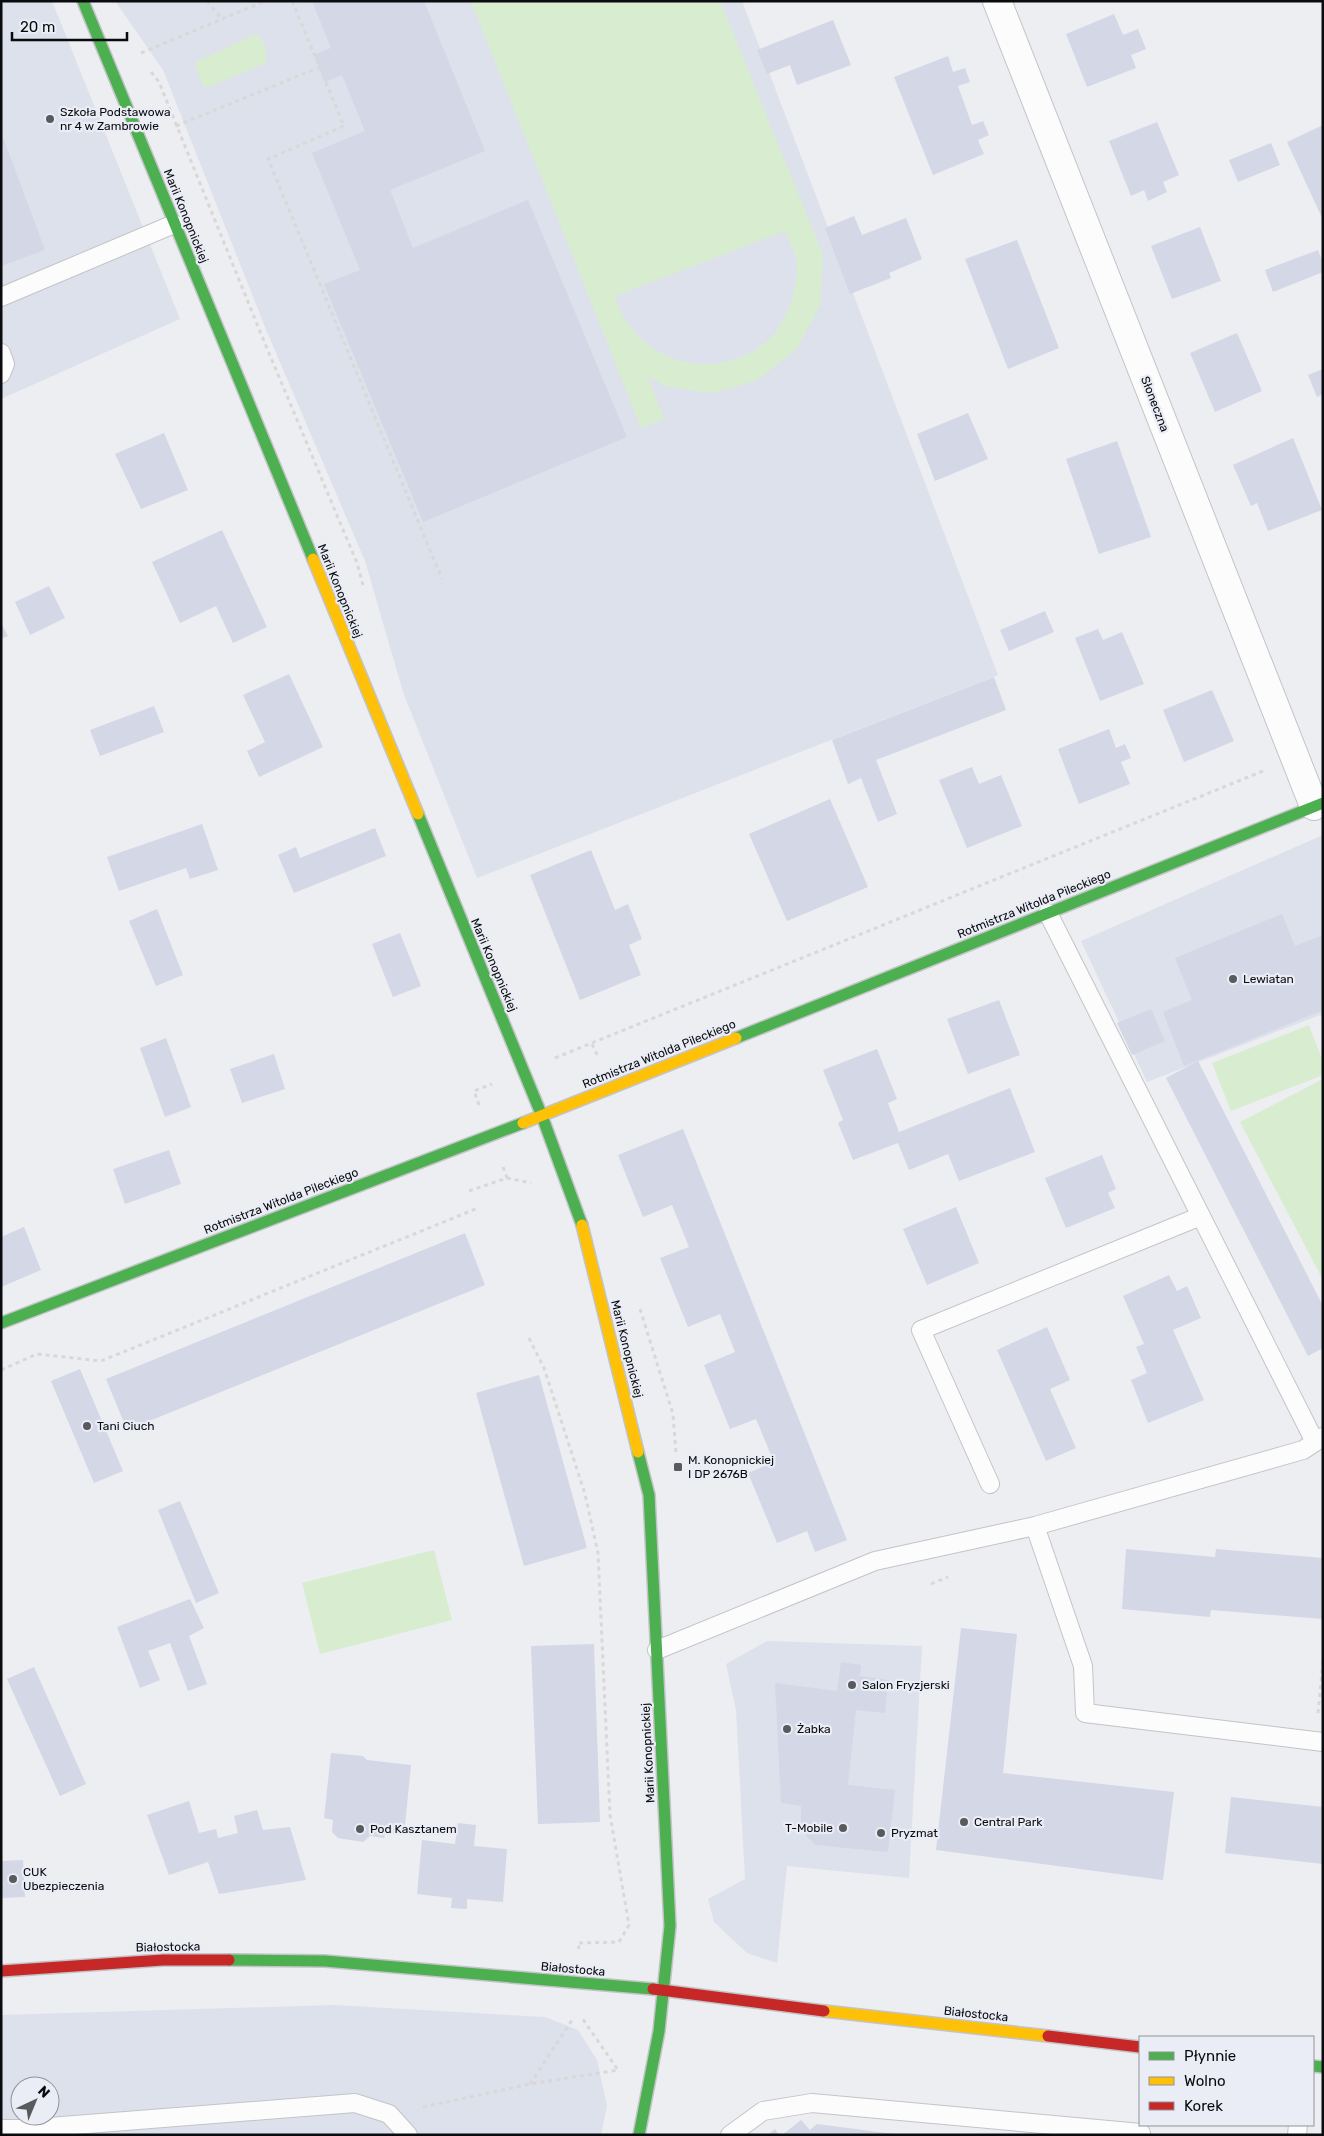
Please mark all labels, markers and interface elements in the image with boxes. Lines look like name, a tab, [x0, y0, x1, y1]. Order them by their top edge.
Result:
scale bar	[12, 10, 128, 42]
text: 20 m	[20, 18, 55, 36]
place label: Szkoła Podstawowa nr 4 w Zambrowie	[60, 105, 171, 133]
marker: Szkoła Podstawowa nr 4 w Zambrowie	[44, 113, 56, 125]
street label: Marii Konopnickiej	[161, 167, 211, 265]
street label: Słoneczna	[1138, 374, 1172, 434]
street label: Marii Konopnickiej	[315, 542, 365, 640]
street label: Rotmistrza Witolda Pileckiego	[955, 867, 1113, 941]
street label: Marii Konopnickiej	[468, 916, 520, 1014]
place label: Lewiatan	[1243, 972, 1294, 986]
marker: Lewiatan	[1227, 973, 1239, 985]
street label: Rotmistrza Witolda Pileckiego	[580, 1017, 738, 1091]
street label: Rotmistrza Witolda Pileckiego	[202, 1165, 360, 1237]
street label: Marii Konopnickiej	[608, 1299, 646, 1399]
place label: Tani Ciuch	[97, 1419, 155, 1433]
marker: Tani Ciuch	[81, 1420, 93, 1432]
place label: M. Konopnickiej I DP 2676B	[688, 1453, 774, 1481]
marker: M. Konopnickiej I DP 2676B	[672, 1461, 684, 1473]
place label: Salon Fryzjerski	[862, 1678, 950, 1692]
marker: Salon Fryzjerski	[846, 1679, 858, 1691]
street label: Marii Konopnickiej	[638, 1703, 658, 1803]
place label: Żabka	[797, 1722, 831, 1736]
marker: Żabka	[781, 1723, 793, 1735]
place label: Central Park	[974, 1815, 1043, 1829]
marker: Central Park	[958, 1816, 970, 1828]
place label: T-Mobile	[785, 1821, 833, 1835]
place label: Pod Kasztanem	[370, 1822, 457, 1836]
marker: T-Mobile	[837, 1822, 849, 1834]
marker: Pod Kasztanem	[354, 1823, 366, 1835]
place label: Pryzmat	[891, 1826, 938, 1840]
marker: Pryzmat	[875, 1827, 887, 1839]
place label: CUK Ubezpieczenia	[23, 1865, 104, 1893]
marker: CUK Ubezpieczenia	[7, 1873, 19, 1885]
street label: Białostocka	[135, 1939, 201, 1955]
street label: Białostocka	[540, 1959, 606, 1979]
street label: Białostocka	[943, 2004, 1009, 2024]
legend	[1139, 2036, 1314, 2126]
text: Płynnie	[1184, 2047, 1236, 2065]
text: Wolno	[1184, 2072, 1226, 2090]
north arrow	[10, 2076, 60, 2126]
text: N	[34, 2082, 53, 2102]
text: Korek	[1184, 2097, 1223, 2115]

